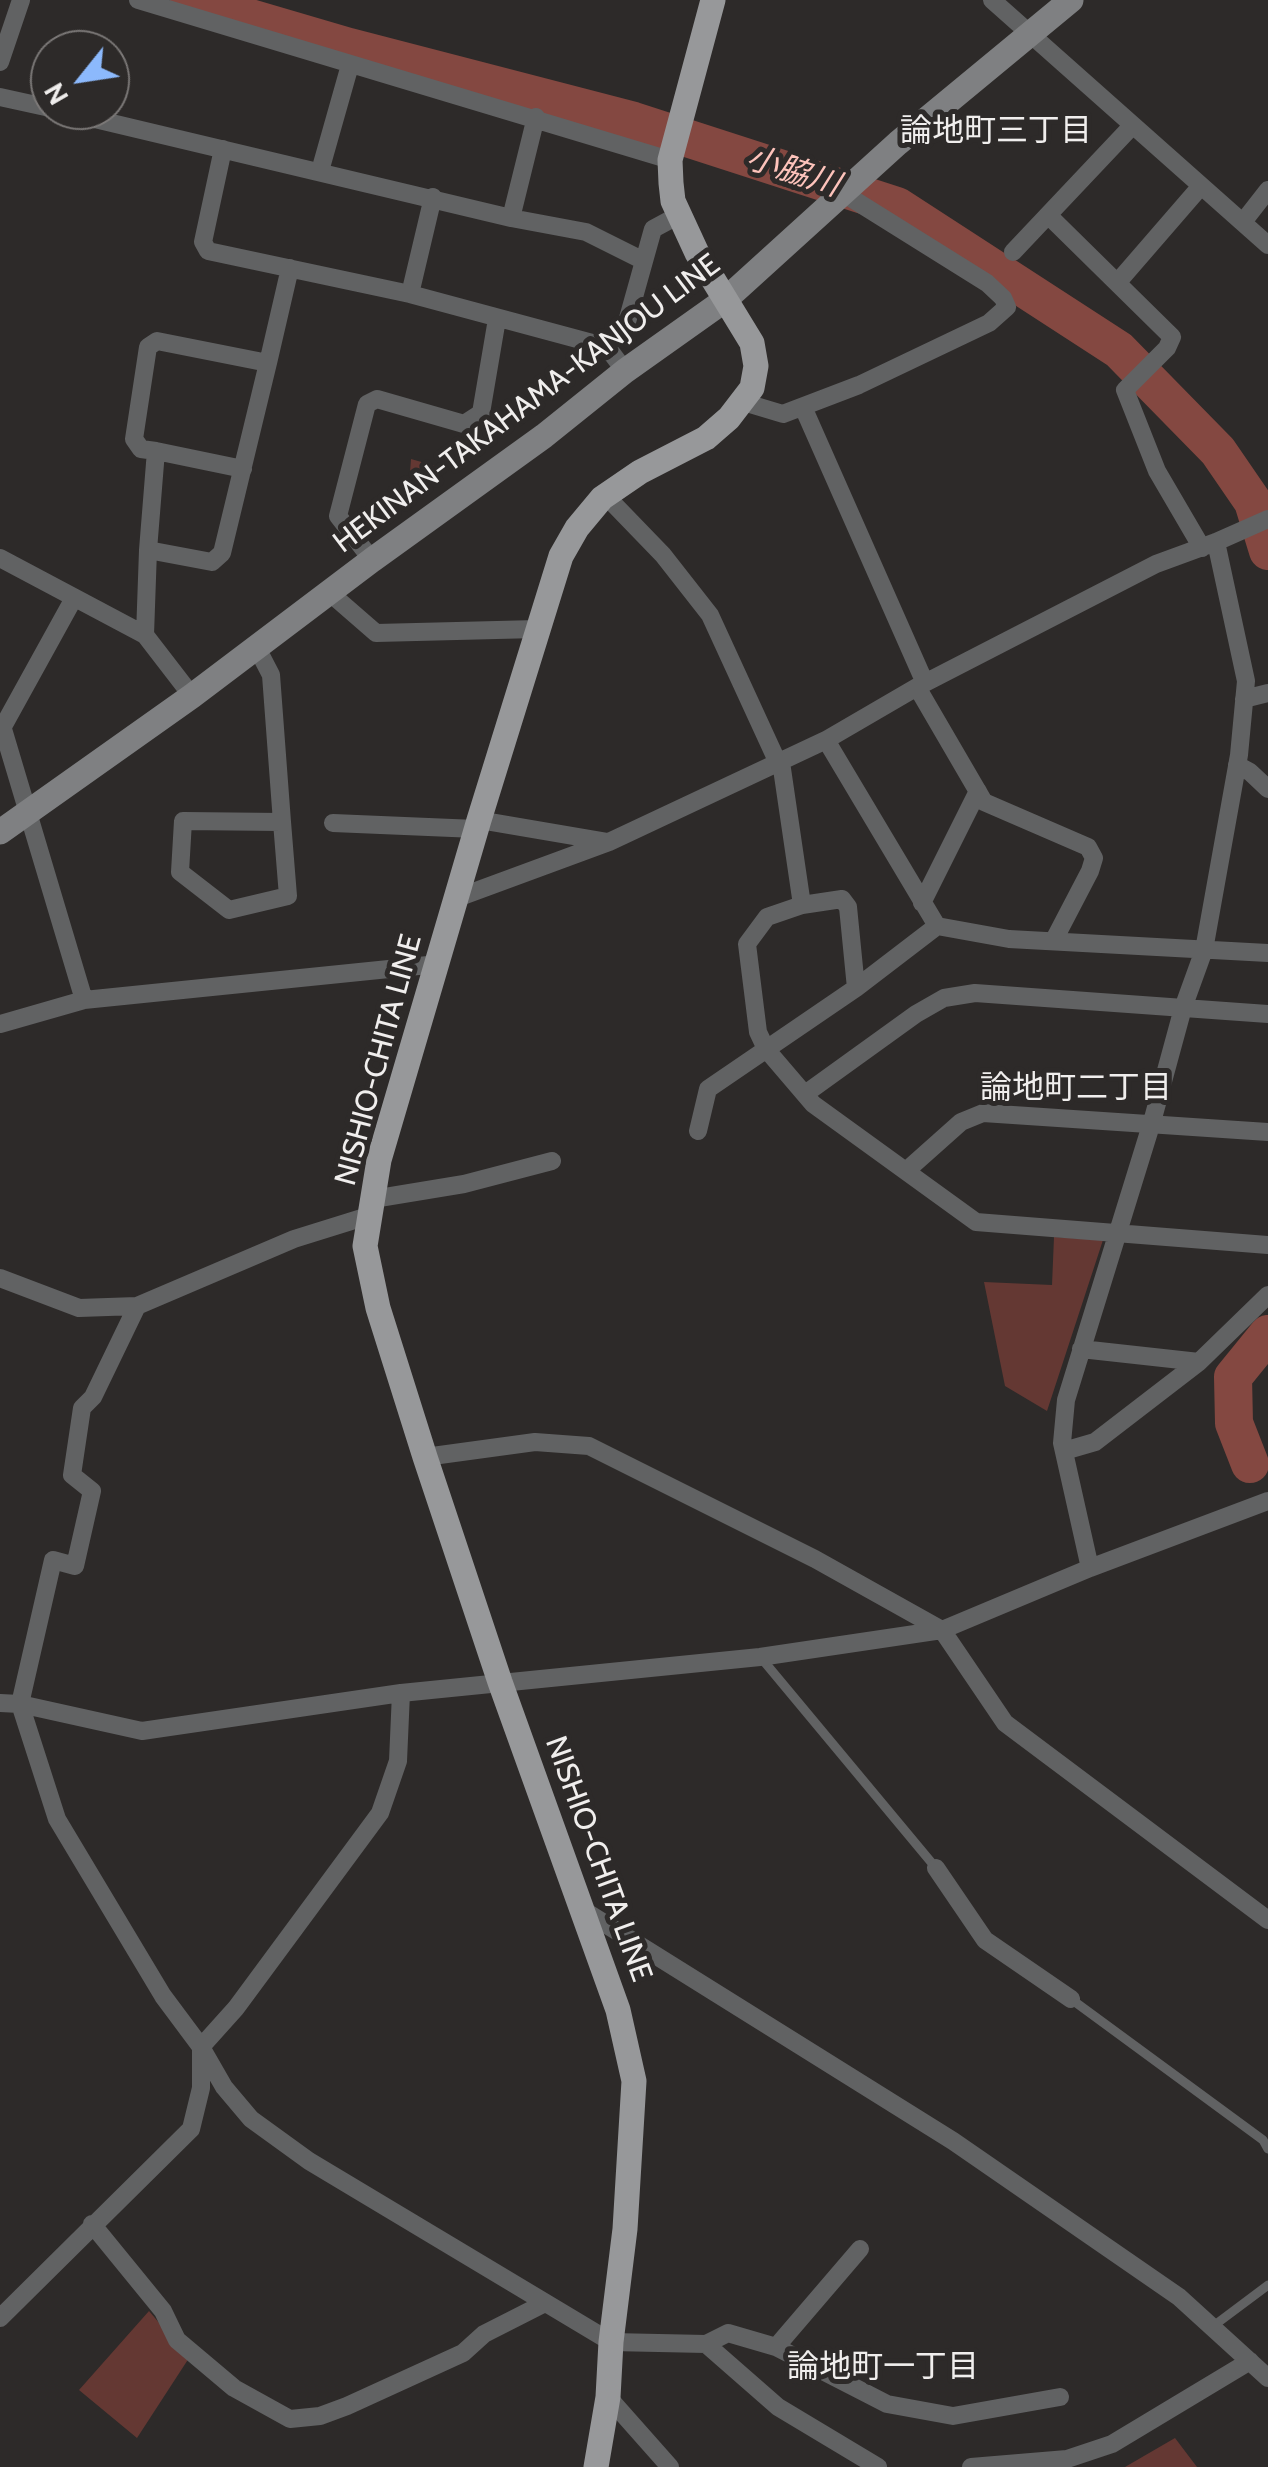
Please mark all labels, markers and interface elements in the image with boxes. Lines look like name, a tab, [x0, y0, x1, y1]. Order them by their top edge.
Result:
north arrow	[30, 30, 130, 130]
text: N	[36, 77, 75, 111]
district label: 論地町三丁目	[900, 113, 1092, 151]
water label: 小脇川	[741, 139, 845, 205]
street label: HEKINAN-TAKAHAMA-KANJOU LINE	[327, 247, 727, 561]
street label: NISHIO-CHITA LINE	[328, 931, 430, 1189]
district label: 論地町二丁目	[980, 1070, 1172, 1108]
street label: NISHIO-CHITA LINE	[537, 1731, 659, 1987]
district label: 論地町一丁目	[787, 2349, 979, 2387]

